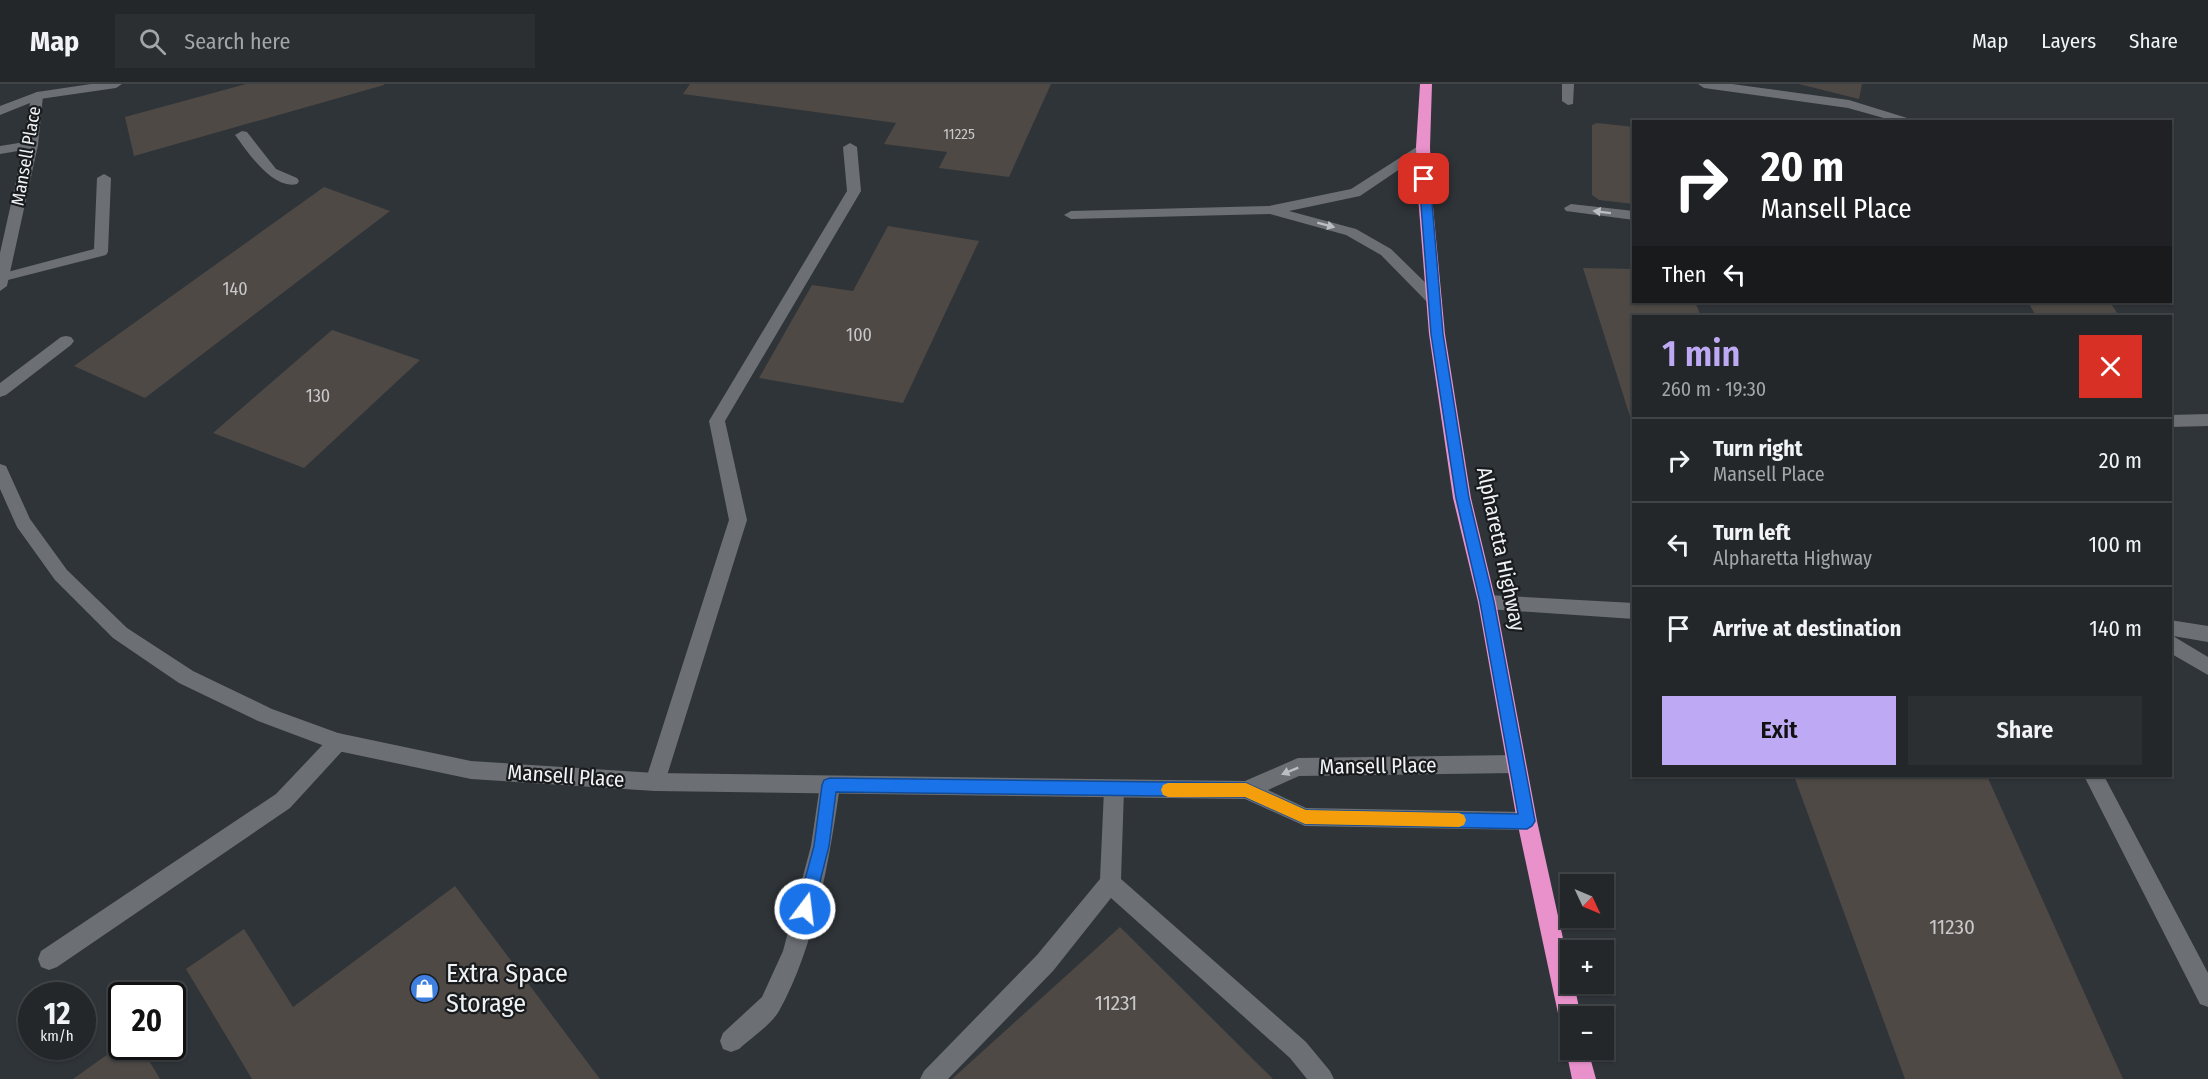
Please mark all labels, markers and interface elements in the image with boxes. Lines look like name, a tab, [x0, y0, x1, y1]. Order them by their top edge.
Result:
search box	[115, 14, 535, 68]
text: Map	[30, 25, 79, 58]
icon: search	[136, 25, 169, 58]
text: Search here	[184, 28, 290, 55]
text: Map	[1972, 28, 2008, 54]
text: Layers	[2041, 28, 2096, 54]
text: Share	[2129, 28, 2178, 54]
street label: Mansell Place	[6, 105, 46, 207]
house number: 11225	[943, 125, 975, 143]
text: 20 m	[1761, 142, 1844, 192]
icon: right	[1662, 144, 1740, 222]
pin	[1398, 153, 1449, 204]
icon: arrive	[1407, 162, 1440, 195]
text: Mansell Place	[1761, 193, 1912, 225]
one-way arrow	[1593, 207, 1612, 217]
one-way arrow	[1317, 221, 1335, 230]
icon: left	[1718, 258, 1751, 291]
text: Then	[1662, 261, 1706, 288]
house number: 140	[222, 278, 248, 300]
house number: 100	[846, 324, 872, 346]
text: 1 min	[1662, 332, 1740, 376]
button: close	[2079, 335, 2142, 398]
text: 260 m · 19:30	[1662, 377, 1766, 401]
house number: 130	[306, 385, 330, 407]
text: Turn right	[1713, 435, 1802, 462]
icon: right	[1662, 444, 1695, 477]
text: 20 m	[2099, 447, 2142, 474]
text: Mansell Place	[1713, 462, 1825, 486]
street label: Alpharetta Highway	[1471, 465, 1531, 634]
text: Turn left	[1713, 519, 1791, 546]
icon: left	[1662, 528, 1695, 561]
text: 100 m	[2088, 531, 2142, 558]
text: Alpharetta Highway	[1713, 546, 1872, 570]
icon: arrive	[1662, 612, 1695, 645]
text: Arrive at destination	[1713, 615, 1901, 642]
text: 140 m	[2089, 615, 2142, 642]
button: Exit	[1662, 696, 1896, 765]
button: Share	[1908, 696, 2142, 765]
street label: Mansell Place	[1319, 752, 1437, 780]
street label: Mansell Place	[507, 759, 625, 793]
one-way arrow	[1281, 767, 1299, 776]
north arrow	[1560, 874, 1614, 928]
map controls	[1560, 874, 1614, 1060]
position arrow	[773, 877, 837, 941]
house number: 11230	[1929, 914, 1975, 940]
button: +	[1560, 940, 1614, 994]
place label: Extra Space Storage	[446, 958, 568, 1019]
shop icon: Extra Space Storage	[409, 972, 441, 1004]
speed limit sign: 20	[108, 982, 186, 1060]
house number: 11231	[1095, 990, 1137, 1016]
text: 12	[44, 996, 70, 1032]
button: −	[1560, 1006, 1614, 1060]
text: km/h	[40, 1027, 74, 1045]

